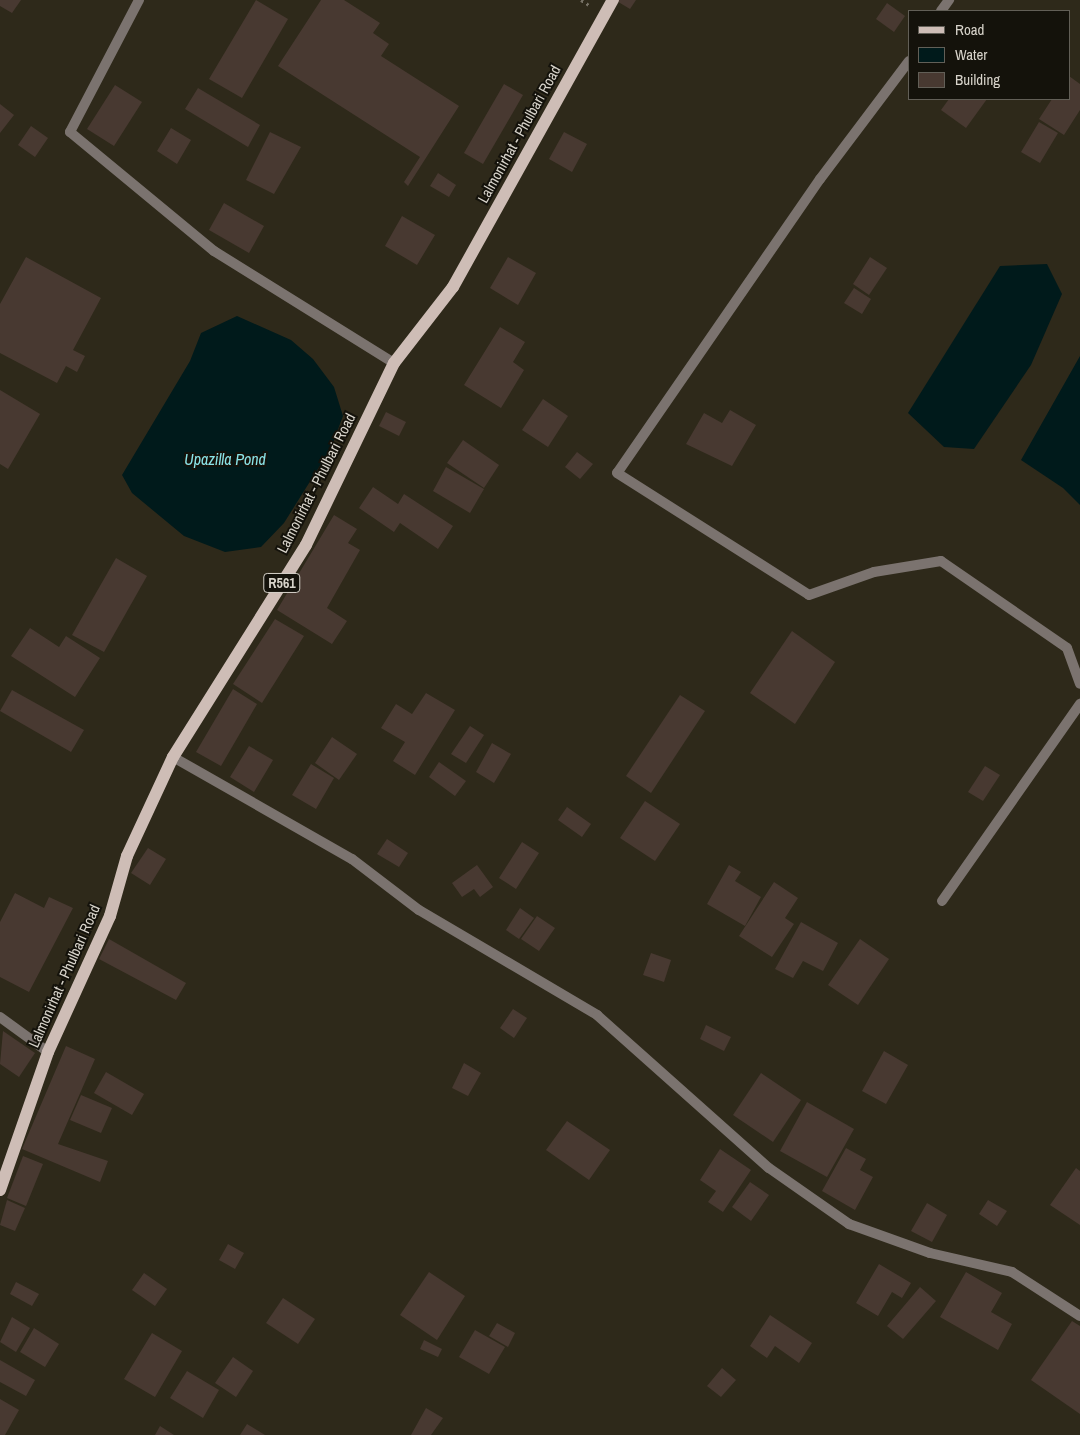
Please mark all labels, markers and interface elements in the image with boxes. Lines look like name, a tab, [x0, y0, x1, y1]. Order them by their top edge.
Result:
legend	[908, 10, 1070, 100]
text: Road	[955, 19, 984, 40]
text: Water	[955, 44, 987, 65]
street label: Lalmonirhat - Phulbari Road	[474, 62, 564, 206]
text: Building	[955, 69, 1000, 90]
street label: Lalmonirhat - Phulbari Road	[273, 410, 359, 556]
water label: Upazilla Pond	[184, 449, 266, 469]
road number: R561	[263, 572, 301, 594]
street label: Lalmonirhat - Phulbari Road	[24, 902, 104, 1050]

